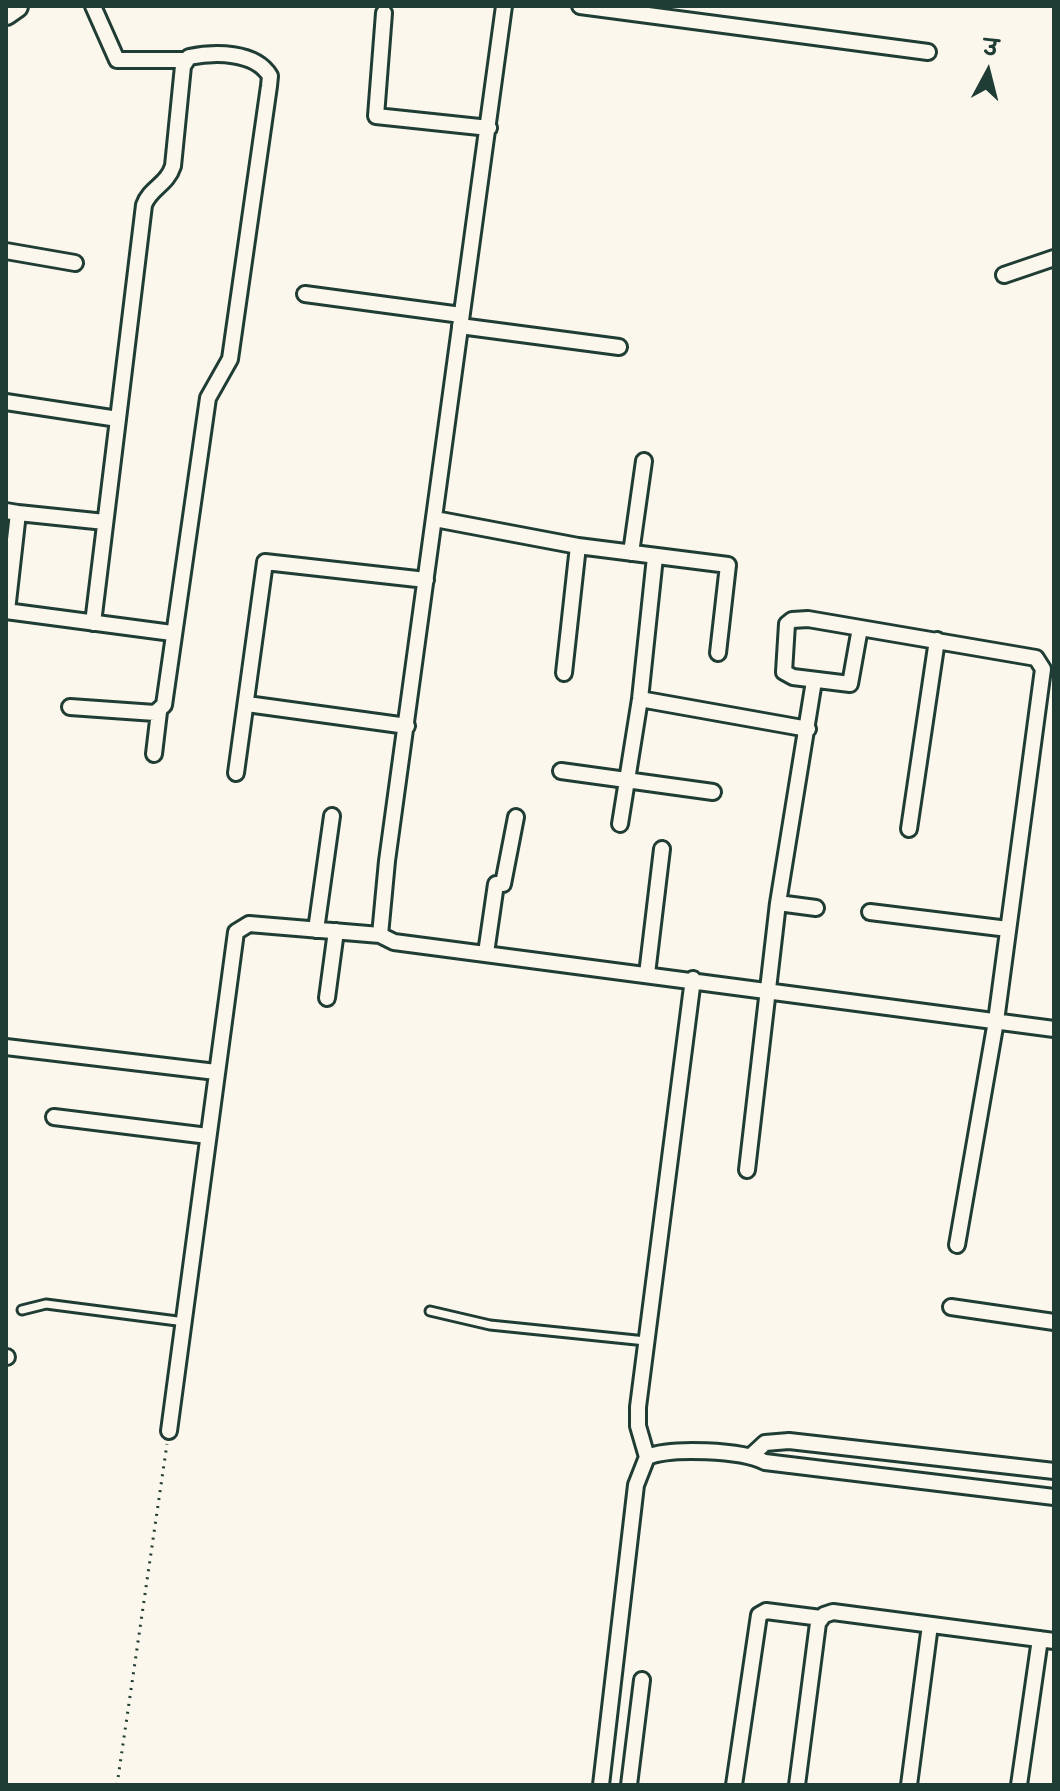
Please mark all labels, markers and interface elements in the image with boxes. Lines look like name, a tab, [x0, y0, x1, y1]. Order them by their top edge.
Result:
north arrow	[948, 32, 1028, 112]
text: उ	[982, 33, 1000, 63]

